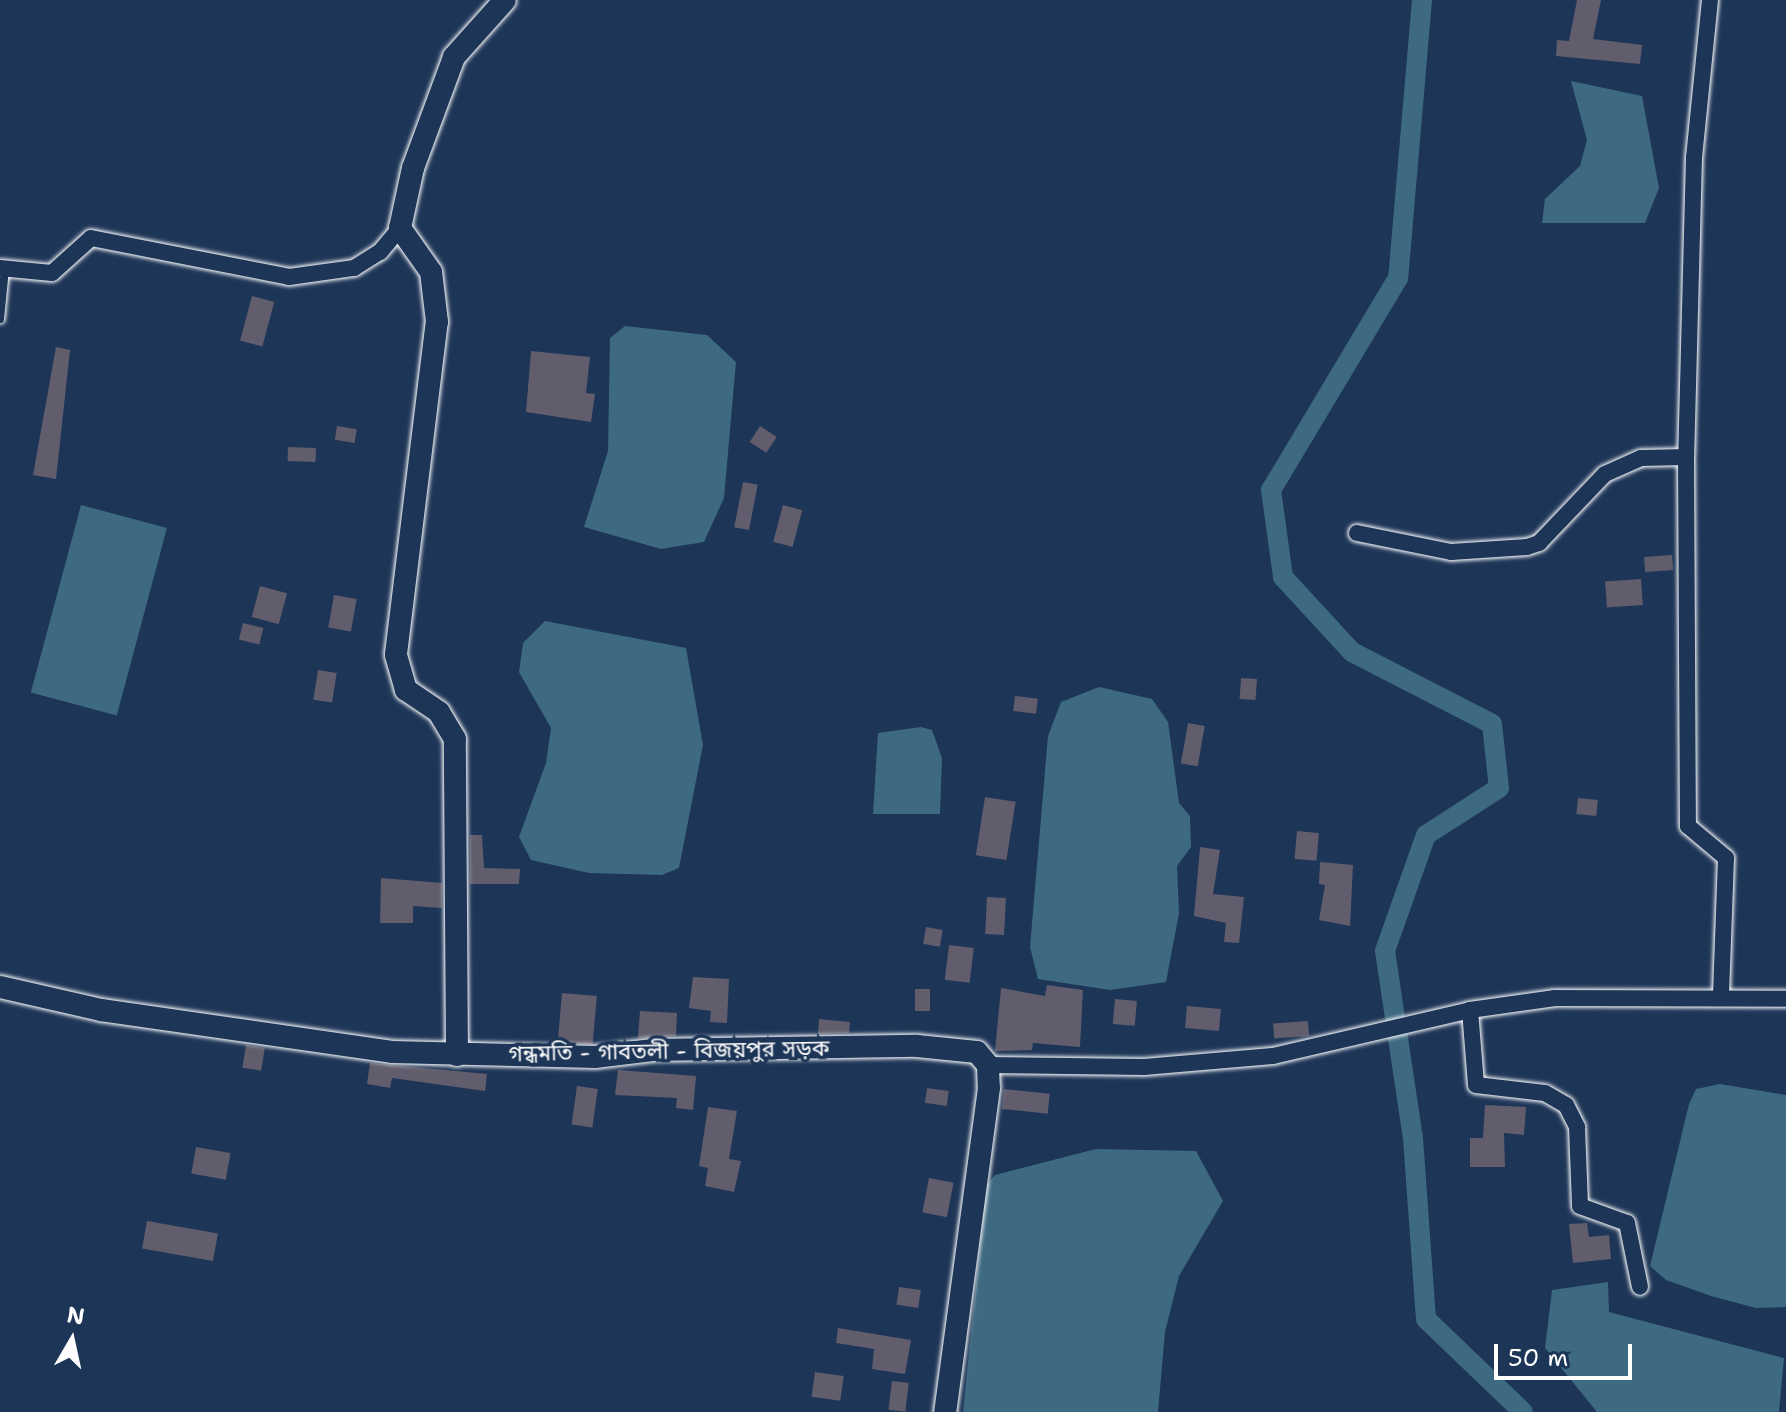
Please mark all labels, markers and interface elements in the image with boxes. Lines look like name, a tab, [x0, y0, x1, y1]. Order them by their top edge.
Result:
street label: গন্ধমতি - গাবতলী - বিজয়পুর সড়ক	[508, 1035, 830, 1067]
north arrow	[32, 1300, 112, 1380]
text: N	[65, 1300, 87, 1331]
scale bar	[1498, 1328, 1636, 1378]
text: 50 m	[1508, 1342, 1568, 1374]

